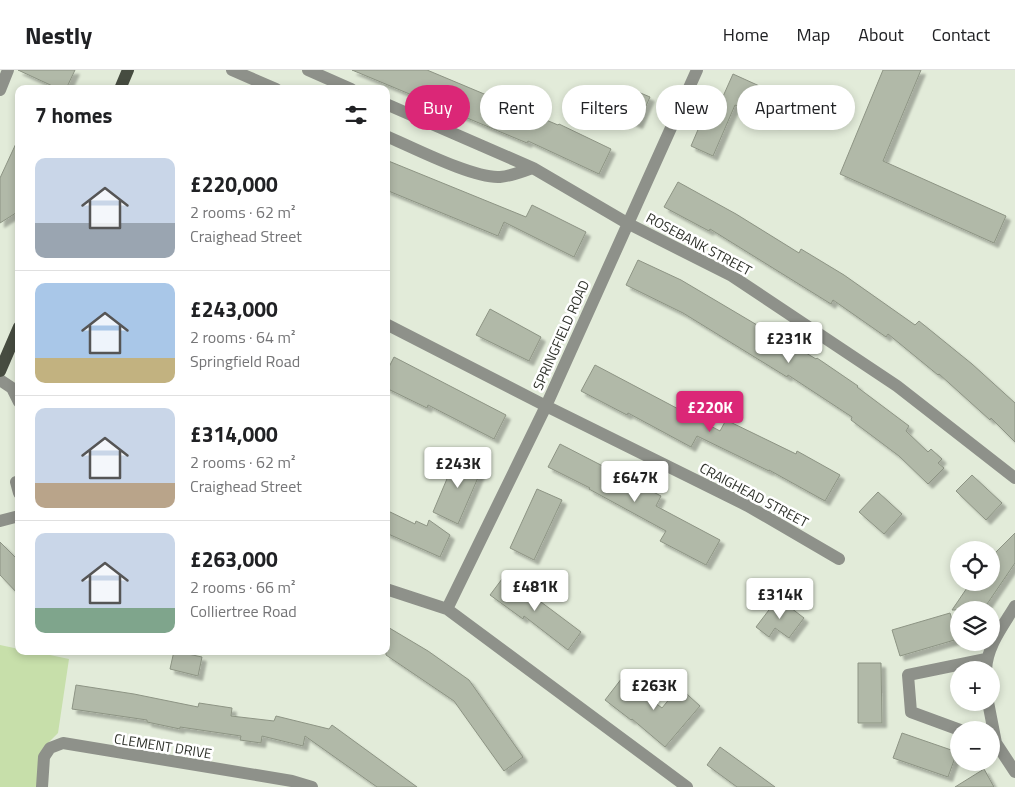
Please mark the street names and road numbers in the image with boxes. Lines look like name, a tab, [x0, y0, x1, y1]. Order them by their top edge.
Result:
street label: ROSEBANK STREET	[643, 207, 756, 281]
street label: SPRINGFIELD ROAD	[527, 276, 594, 393]
street label: CRAIGHEAD STREET	[696, 457, 813, 532]
street label: CLEMENT DRIVE	[113, 727, 214, 764]

